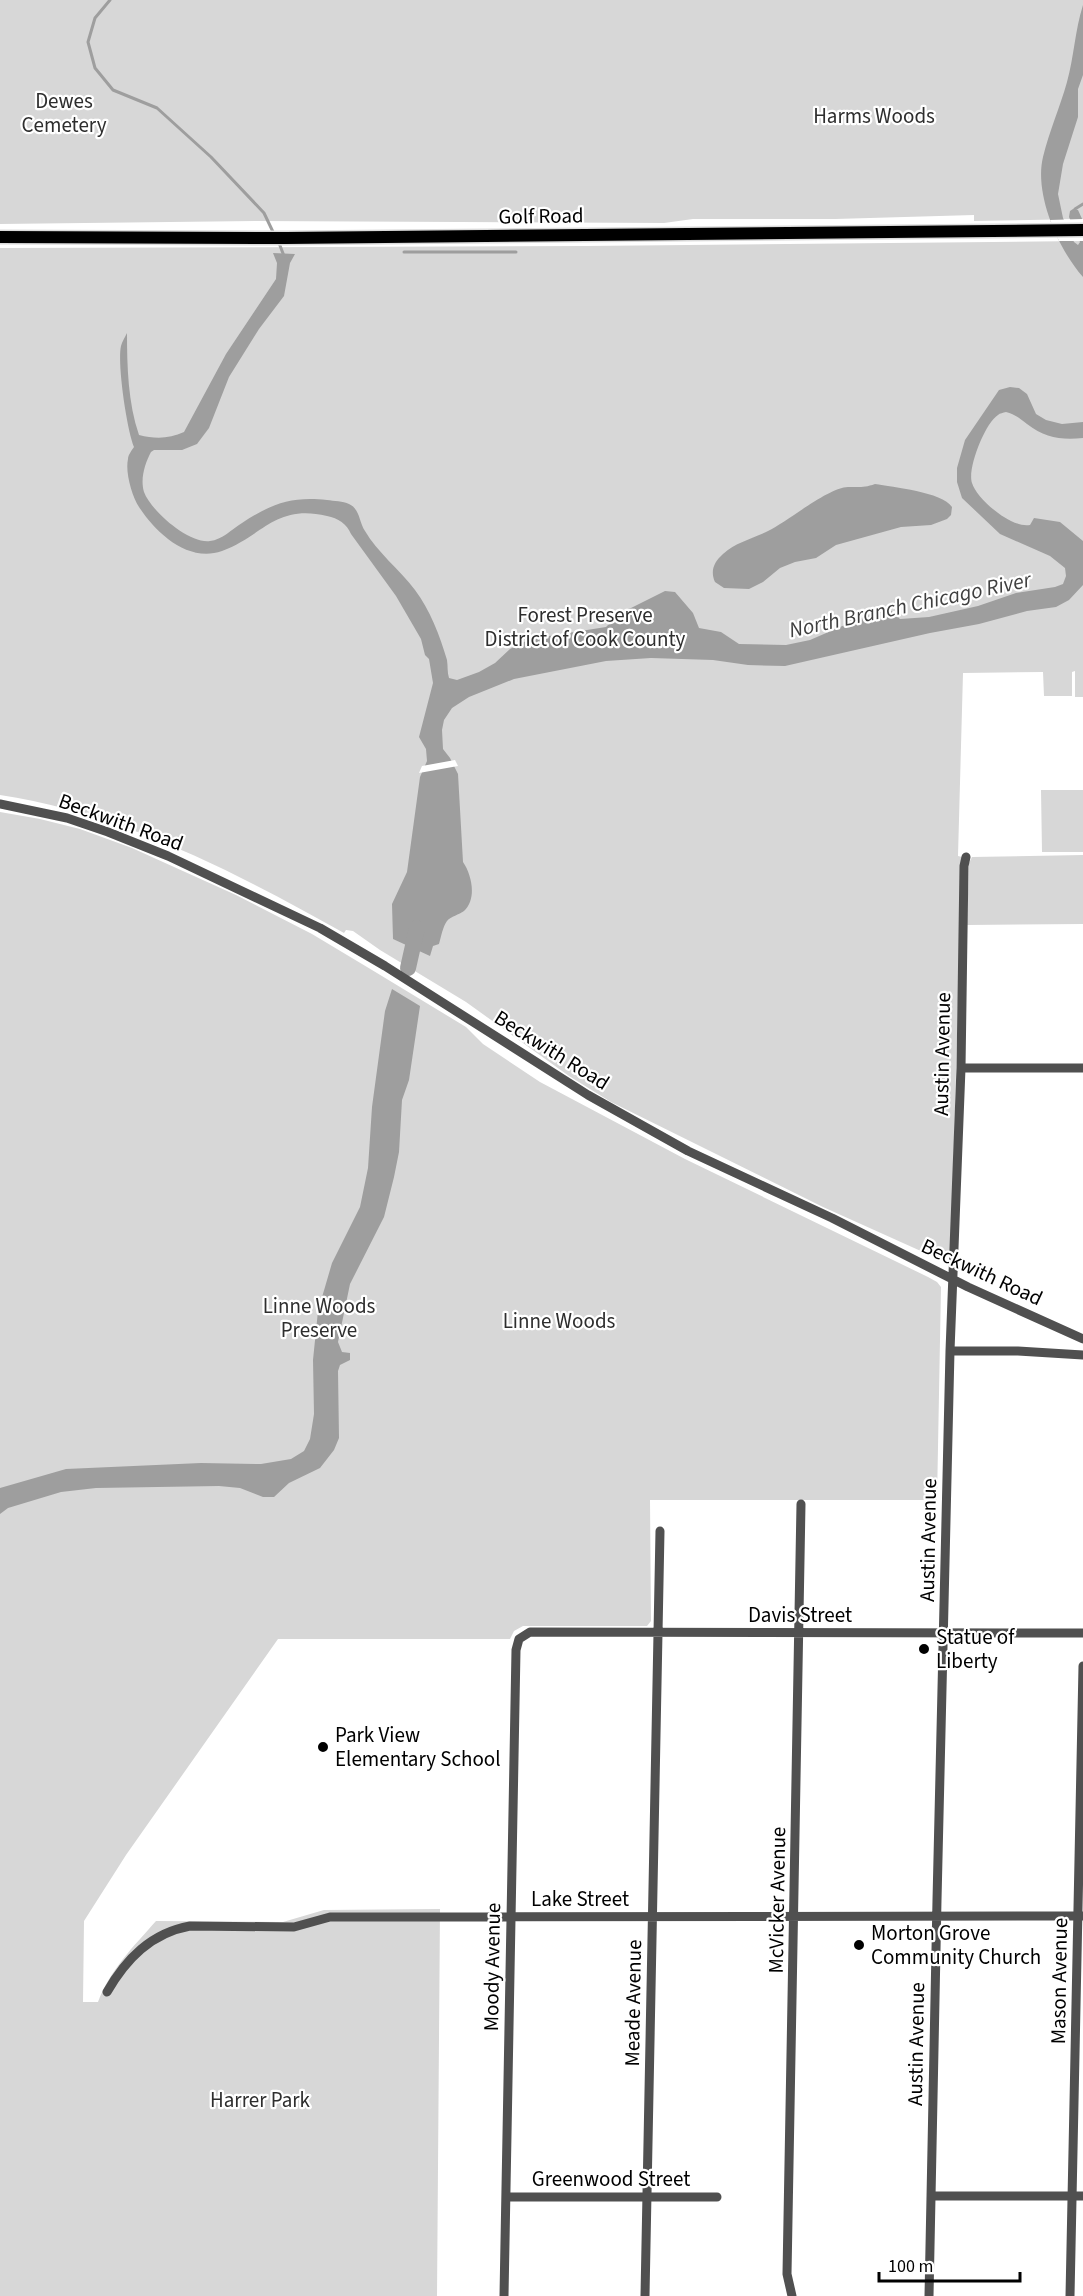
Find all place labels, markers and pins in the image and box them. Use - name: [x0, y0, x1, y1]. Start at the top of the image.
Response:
- place label: Statue of Liberty: [936, 1622, 1015, 1676]
- marker: Statue of Liberty: [917, 1642, 931, 1656]
- place label: Park View Elementary School: [335, 1720, 501, 1774]
- marker: Park View Elementary School: [316, 1740, 330, 1754]
- place label: Morton Grove Community Church: [871, 1918, 1041, 1972]
- marker: Morton Grove Community Church: [852, 1938, 866, 1952]

